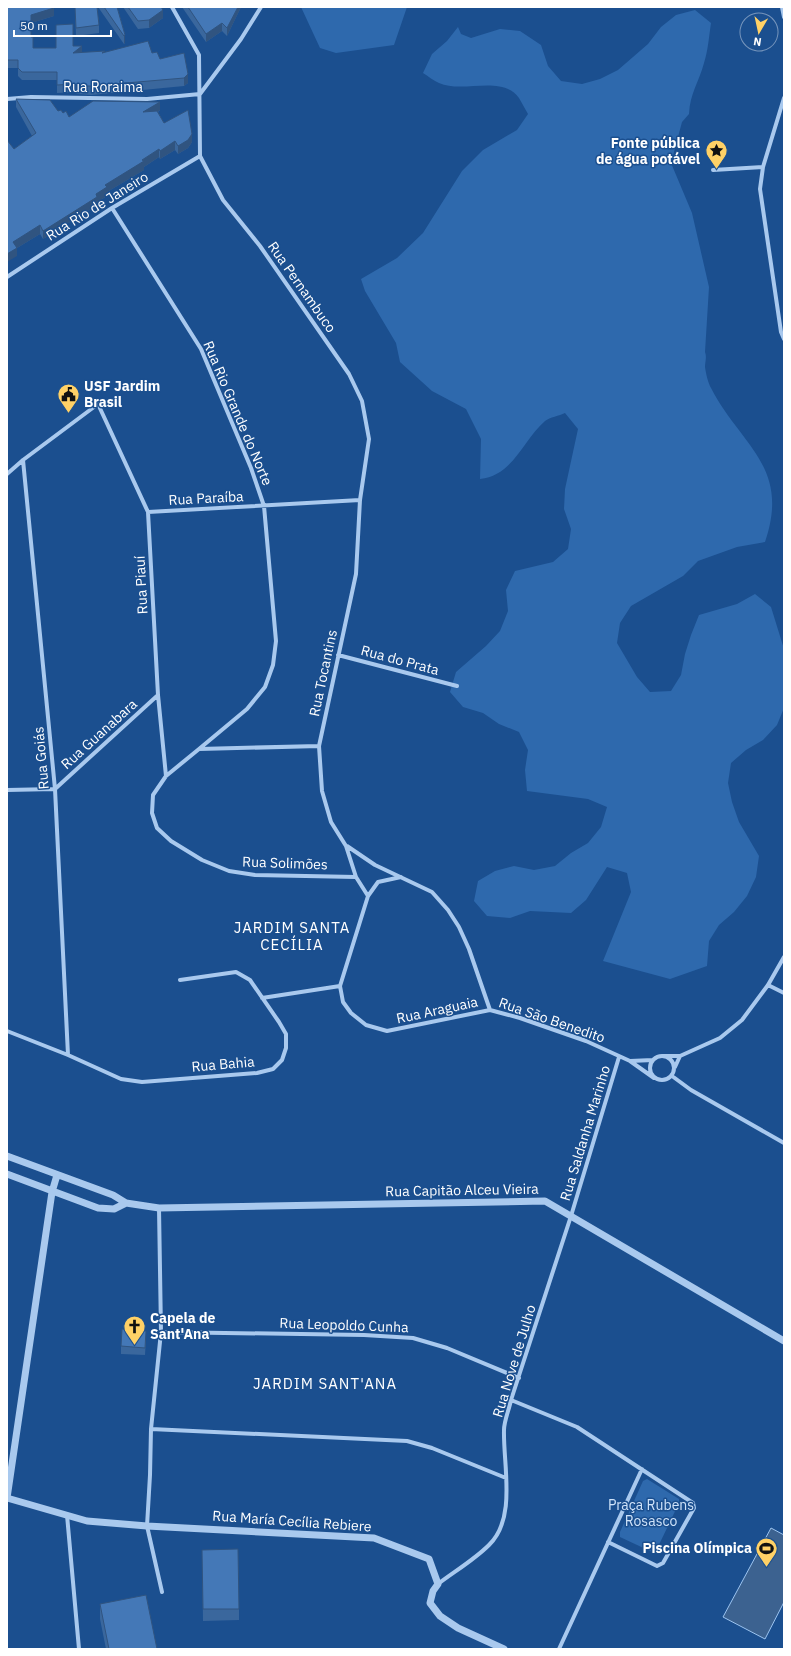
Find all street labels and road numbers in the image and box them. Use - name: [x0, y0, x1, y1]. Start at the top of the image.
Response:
- street label: Rua Roraima: [63, 78, 144, 96]
- street label: Rua Rio de Janeiro: [43, 167, 152, 245]
- street label: Rua Pernambuco: [264, 238, 340, 336]
- street label: Rua Rio Grande do Norte: [199, 338, 277, 488]
- street label: Rua Paraíba: [168, 487, 245, 509]
- street label: Rua Piauí: [130, 555, 152, 615]
- street label: Rua Tocantins: [305, 628, 341, 718]
- street label: Rua do Prata: [359, 641, 442, 679]
- street label: Rua Guanabara: [57, 695, 141, 773]
- street label: Rua Goiás: [29, 726, 53, 790]
- street label: Rua Solimões: [242, 853, 328, 873]
- street label: Rua Araguaia: [395, 992, 480, 1027]
- street label: Rua São Benedito: [496, 993, 608, 1047]
- street label: Rua Bahia: [191, 1052, 256, 1076]
- street label: Rua Saldanha Marinho: [556, 1063, 614, 1203]
- street label: Rua Capitão Alceu Vieira: [385, 1180, 539, 1200]
- street label: Rua Nove de Julho: [488, 1302, 540, 1420]
- street label: Rua Leopoldo Cunha: [279, 1314, 409, 1336]
- street label: Rua María Cecília Rebiere: [212, 1506, 372, 1536]

